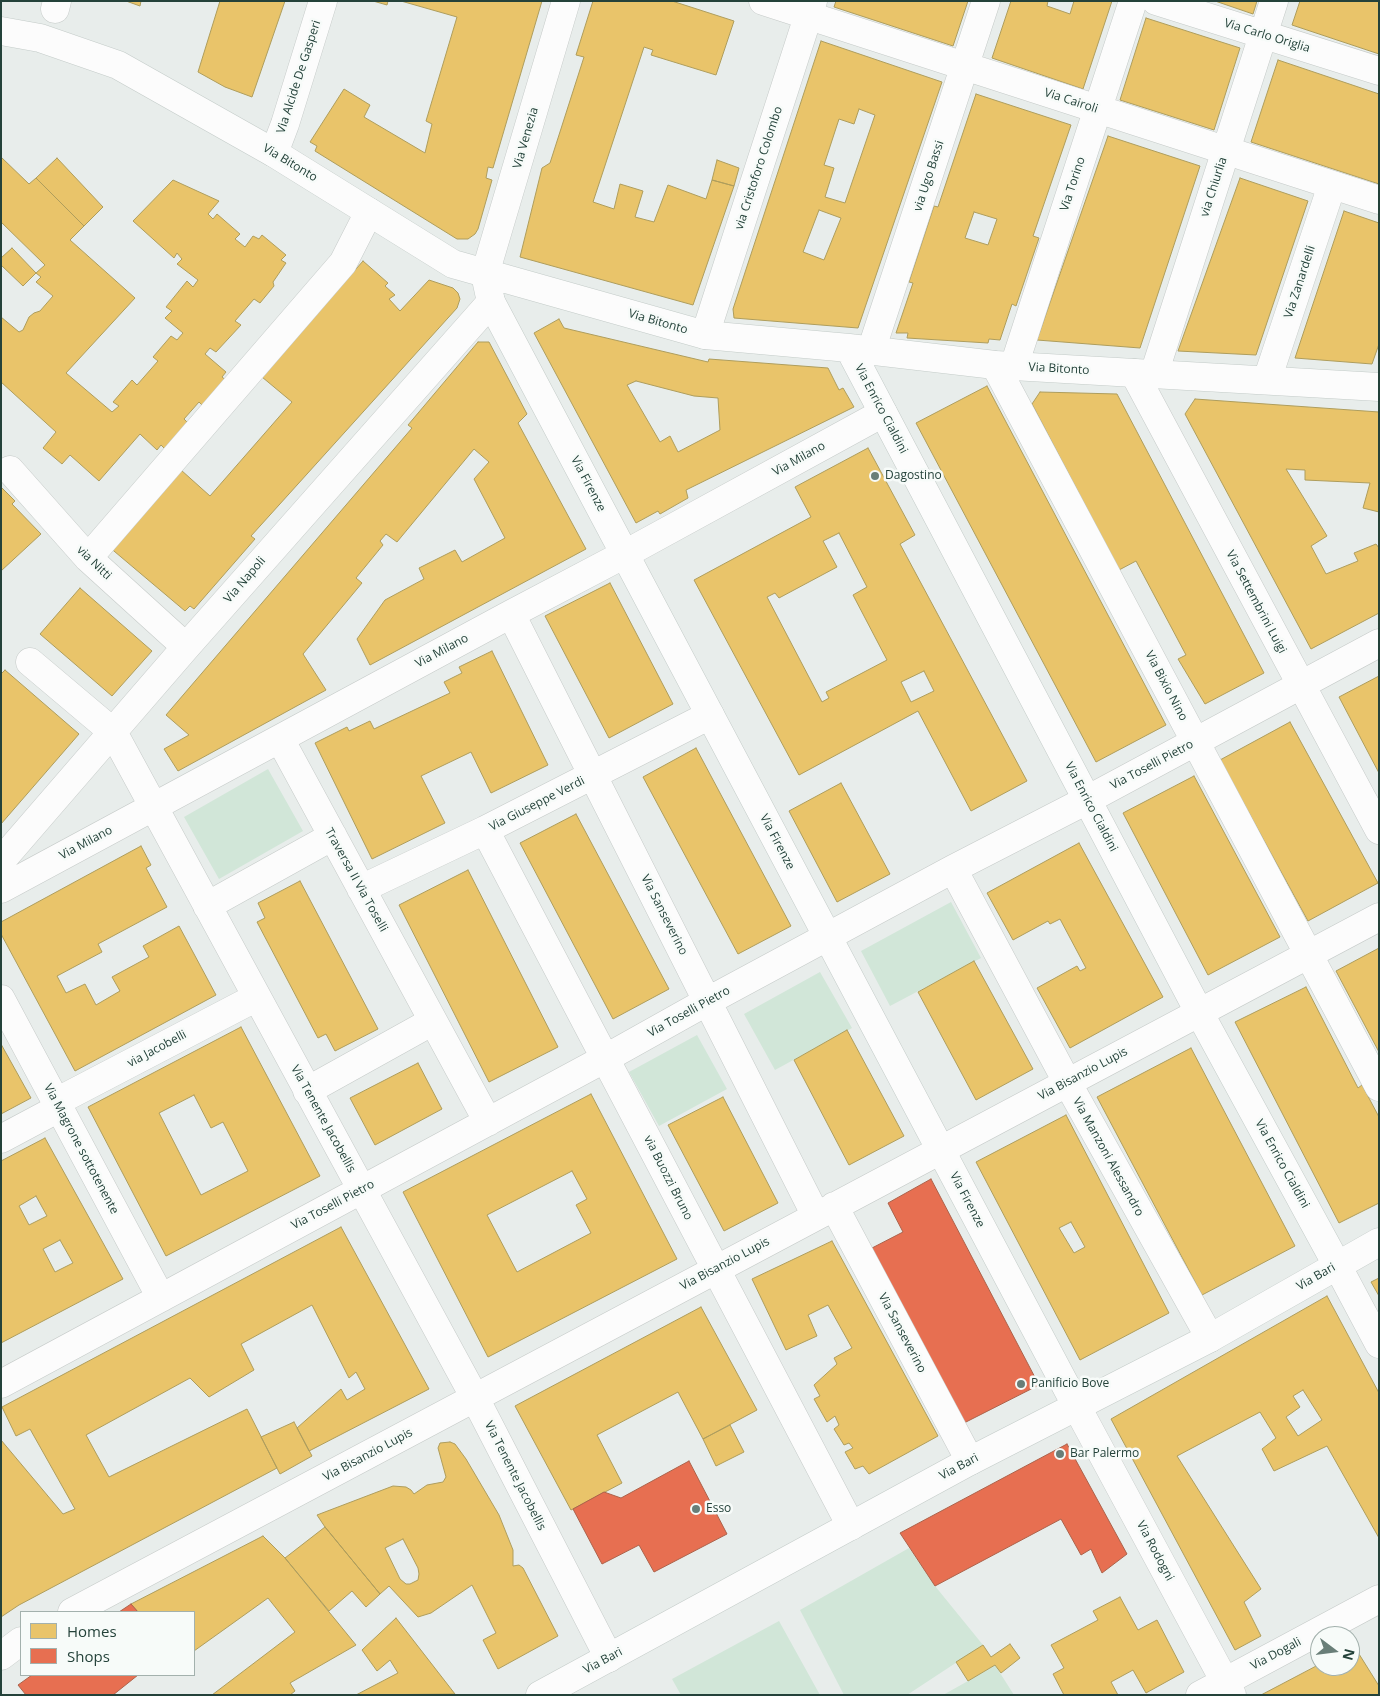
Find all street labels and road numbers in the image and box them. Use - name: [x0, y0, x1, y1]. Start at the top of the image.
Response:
- street label: Via Carlo Origlia: [1222, 16, 1312, 56]
- street label: Via Alcide De Gasperi: [274, 19, 324, 135]
- street label: Via Cairoli: [1042, 86, 1100, 116]
- street label: via Cristoforo Colombo: [732, 105, 786, 231]
- street label: Via Venezia: [510, 106, 542, 170]
- street label: via Ugo Bassi: [911, 139, 947, 213]
- street label: Via Bitonto: [260, 141, 320, 185]
- street label: Via Torino: [1057, 155, 1089, 213]
- street label: via Chiurlia: [1198, 155, 1230, 219]
- street label: Via Zanardelli: [1281, 244, 1319, 320]
- street label: Via Bitonto: [627, 307, 689, 337]
- street label: Via Bitonto: [1028, 360, 1090, 378]
- street label: Via Enrico Cialdini: [851, 362, 911, 456]
- street label: Via Milano: [770, 439, 828, 479]
- street label: Via Firenze: [567, 454, 609, 514]
- street label: via Nitti: [74, 543, 114, 583]
- street label: Via Settembrini Luigi: [1223, 548, 1289, 656]
- street label: Via Napoli: [221, 554, 269, 606]
- street label: Via Milano: [413, 631, 471, 671]
- street label: Via Bixio Nino: [1142, 649, 1190, 723]
- street label: Via Toselli Pietro: [1108, 737, 1196, 793]
- street label: Via Enrico Cialdini: [1061, 760, 1121, 854]
- street label: Via Giuseppe Verdi: [487, 774, 587, 834]
- street label: Via Firenze: [756, 812, 798, 872]
- street label: Via Milano: [57, 823, 115, 863]
- street label: Traversa II Via Toselli: [321, 826, 391, 934]
- street label: Via Sanseverino: [638, 872, 690, 958]
- street label: Via Toselli Pietro: [645, 983, 733, 1041]
- street label: via Jacobelli: [125, 1027, 189, 1071]
- street label: Via Bisanzio Lupis: [1036, 1044, 1130, 1104]
- street label: Via Tenente Jacobellis: [287, 1063, 359, 1175]
- street label: Via Magrone sottotenente: [40, 1081, 122, 1217]
- street label: Via Manzoni Alessandro: [1069, 1095, 1147, 1219]
- street label: Via Enrico Cialdini: [1252, 1117, 1312, 1211]
- street label: via Buozzi Bruno: [640, 1133, 696, 1223]
- street label: Via Firenze: [946, 1170, 988, 1230]
- street label: Via Toselli Pietro: [289, 1177, 377, 1233]
- street label: Via Bisanzio Lupis: [678, 1234, 772, 1294]
- street label: Via Bari: [1294, 1260, 1338, 1294]
- street label: Via Sanseverino: [875, 1291, 929, 1375]
- street label: Via Tenente Jacobellis: [481, 1419, 549, 1533]
- street label: Via Bisanzio Lupis: [321, 1425, 415, 1485]
- street label: Via Bari: [937, 1451, 981, 1483]
- street label: Via Rodogni: [1133, 1518, 1177, 1584]
- street label: Via Dogali: [1248, 1635, 1304, 1673]
- street label: Via Bari: [581, 1645, 625, 1677]

